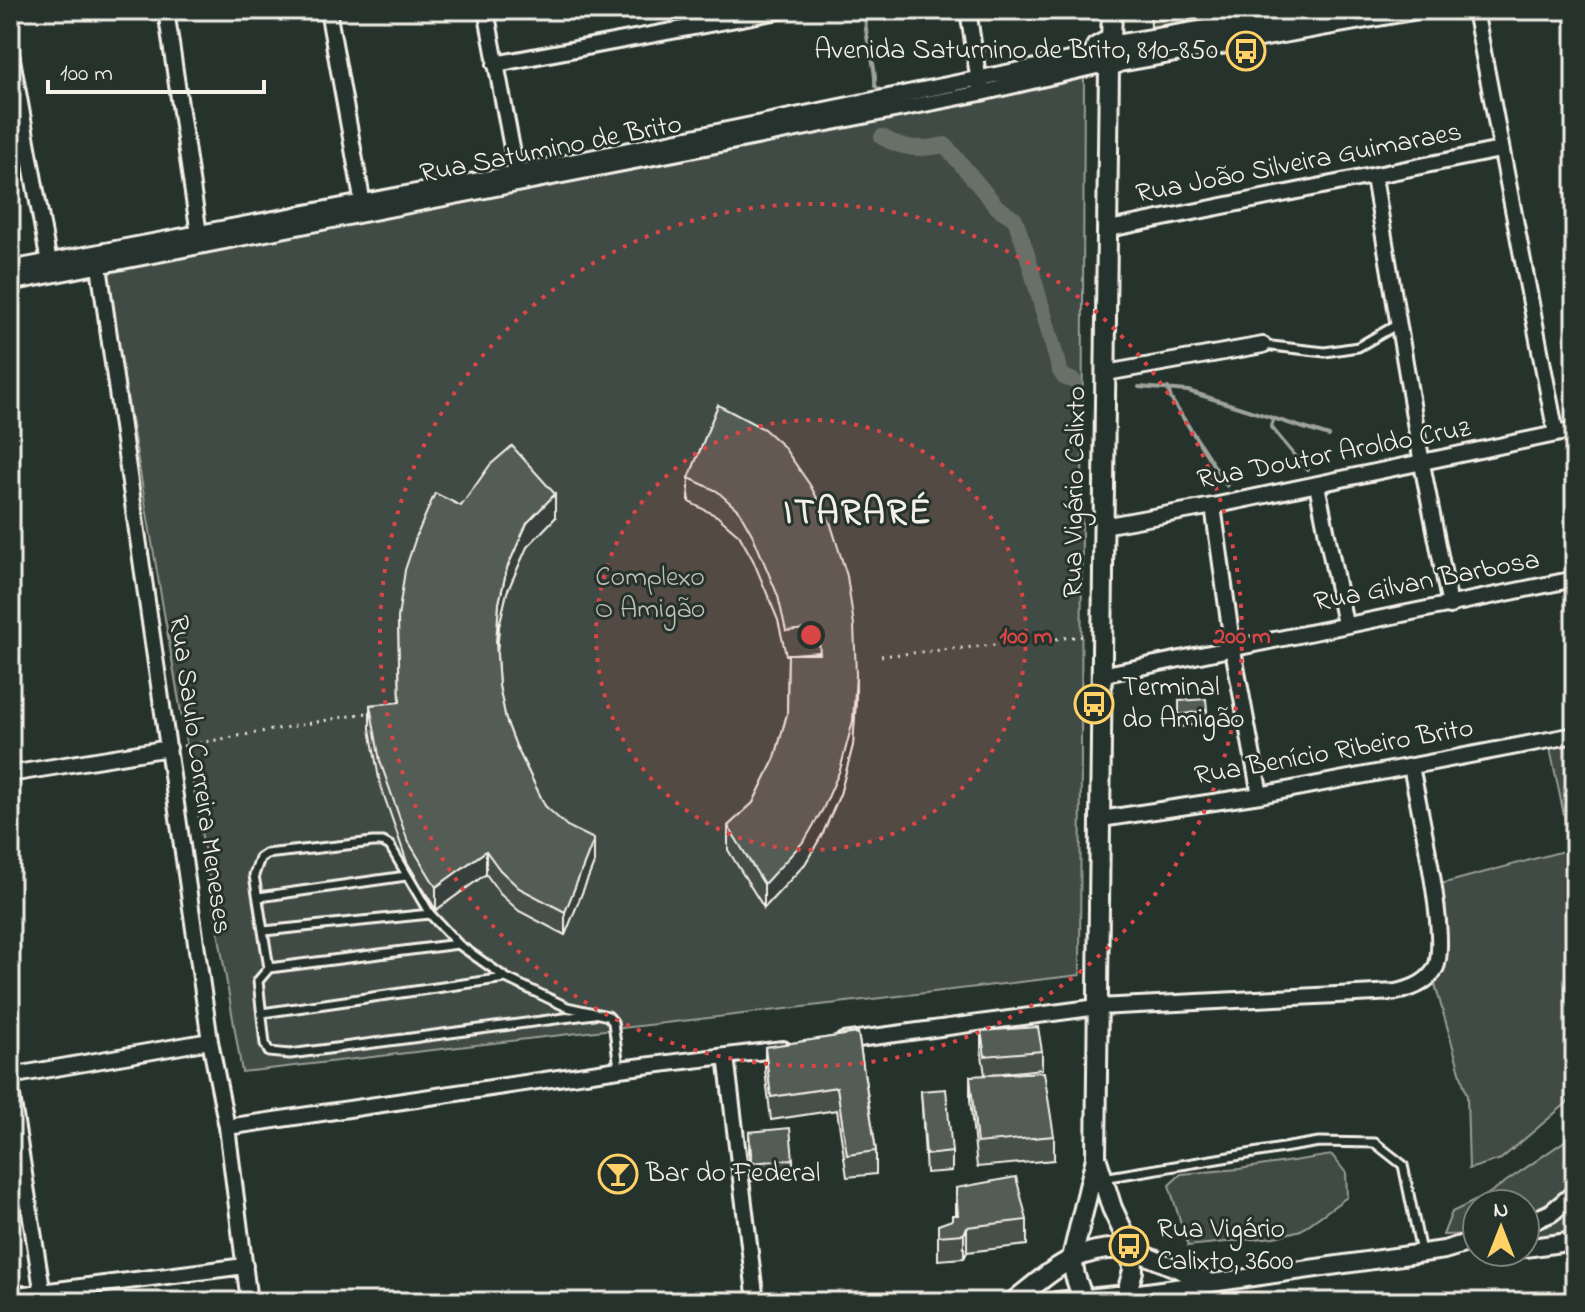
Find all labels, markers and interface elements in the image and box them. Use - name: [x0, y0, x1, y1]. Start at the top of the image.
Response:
- bus stop icon: Avenida Saturnino de Brito, 810-850: [1225, 30, 1267, 72]
- place label: Avenida Saturnino de Brito, 810-850: [814, 31, 1218, 72]
- scale bar: [48, 44, 264, 94]
- text: 100 m: [60, 57, 113, 92]
- street label: Rua Satumino de Brito: [417, 105, 685, 195]
- street label: Rua João Silveira Guimaraes: [1133, 112, 1465, 216]
- street label: Rua Vigário Calixto: [1054, 386, 1098, 598]
- street label: Rua Doutor Aroldo Cruz: [1194, 408, 1474, 502]
- district label: ITARARÉ: [783, 488, 933, 541]
- street label: Rua Gilvan Barbosa: [1311, 540, 1543, 624]
- park label: Complexo O Amigão: [595, 558, 705, 631]
- street label: Rua Saulo Correira Meneses: [156, 613, 242, 937]
- text: 100 m: [1000, 620, 1053, 655]
- text: 200 m: [1212, 620, 1271, 655]
- centre of rings: [797, 621, 825, 649]
- place label: Terminal do Amigão: [1122, 668, 1245, 741]
- bus stop icon: Terminal do Amigão: [1073, 683, 1115, 725]
- street label: Rua Benício Ribeiro Brito: [1191, 708, 1477, 798]
- bar icon: Bar do Federal: [597, 1153, 639, 1195]
- place label: Bar do Federal: [645, 1154, 820, 1195]
- north arrow: [1461, 1188, 1541, 1268]
- text: N: [1494, 1195, 1508, 1227]
- place label: Rua Vigário Calixto, 3600: [1157, 1210, 1294, 1283]
- bus stop icon: Rua Vigário Calixto, 3600: [1108, 1225, 1150, 1267]

